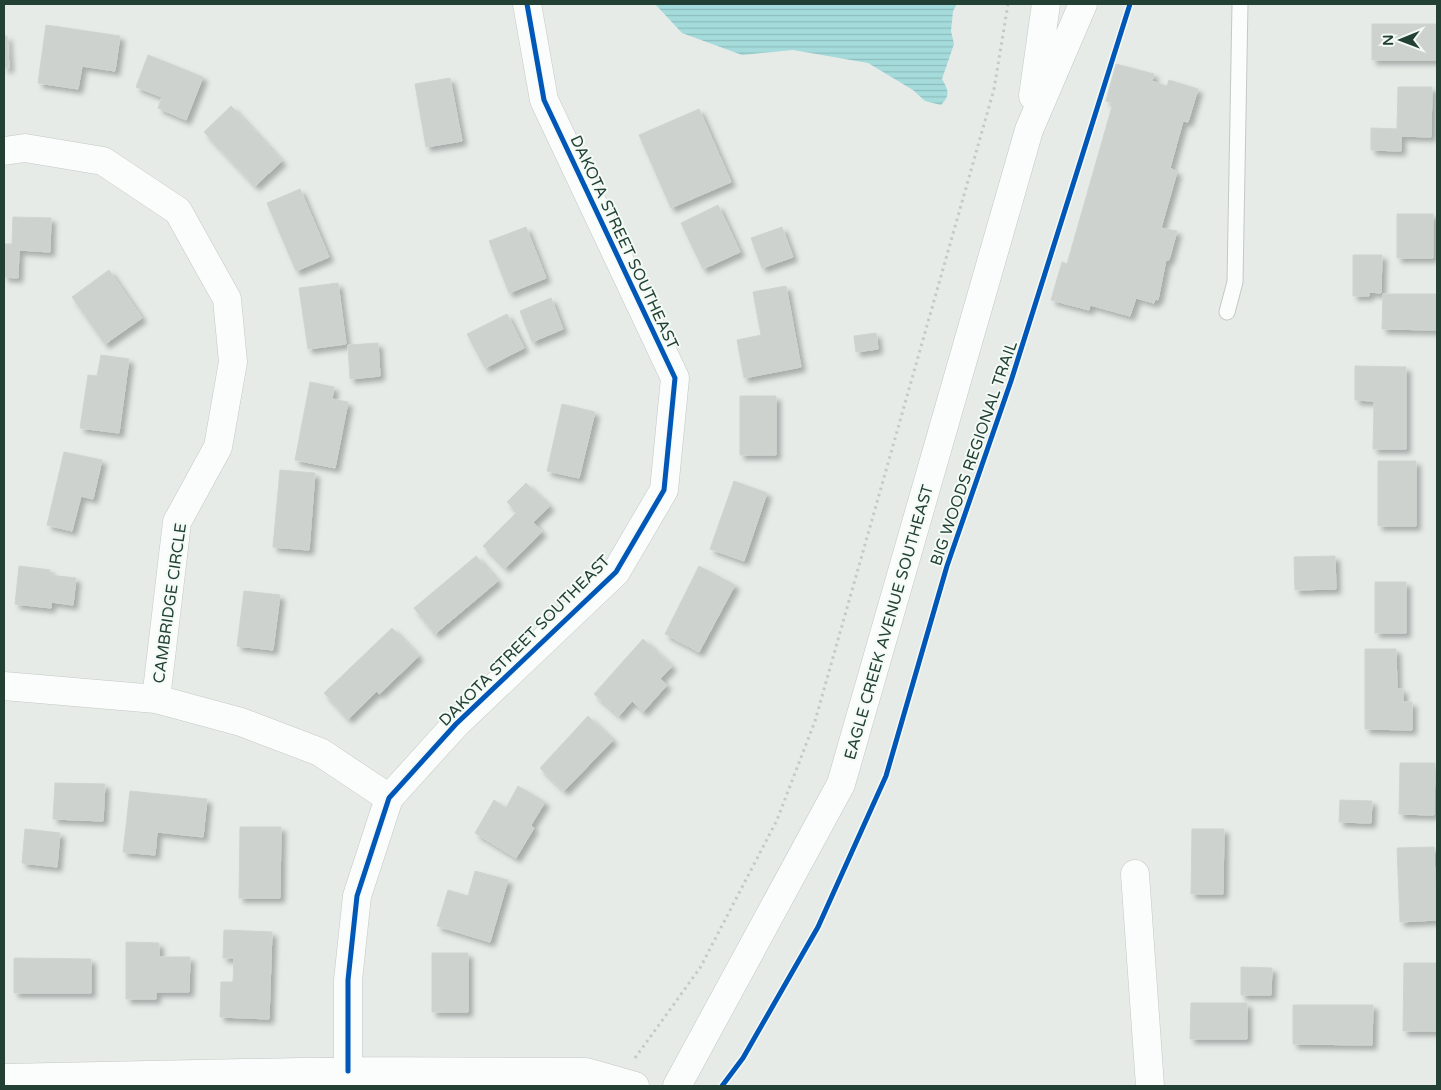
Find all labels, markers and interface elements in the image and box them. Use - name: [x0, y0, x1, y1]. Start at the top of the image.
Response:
- north arrow: [1376, 15, 1426, 65]
- text: N: [1380, 34, 1397, 46]
- street label: DAKOTA STREET SOUTHEAST: [566, 132, 683, 353]
- street label: BIG WOODS REGIONAL TRAIL: [926, 338, 1022, 568]
- street label: EAGLE CREEK AVENUE SOUTHEAST: [840, 482, 938, 762]
- street label: CAMBRIDGE CIRCLE: [149, 522, 191, 685]
- street label: DAKOTA STREET SOUTHEAST: [435, 551, 615, 731]

